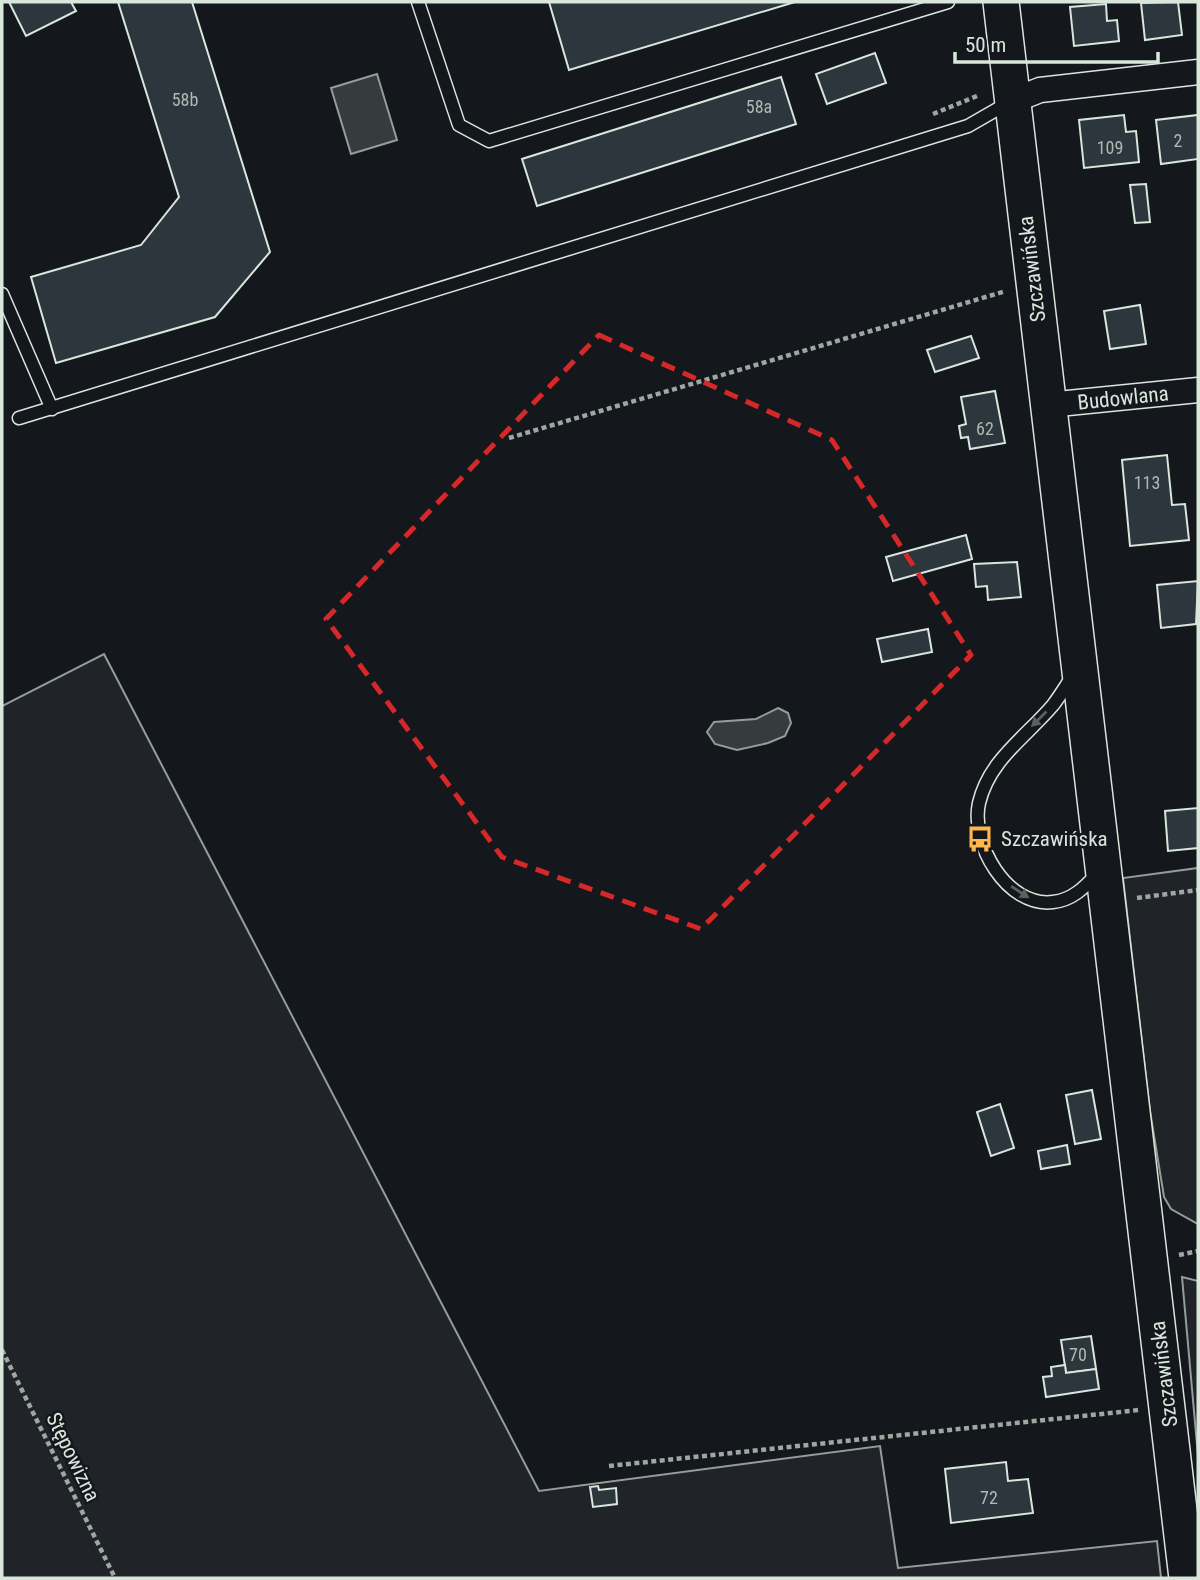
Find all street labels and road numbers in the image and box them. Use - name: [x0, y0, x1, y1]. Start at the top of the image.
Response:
- street label: Szczawińska: [1014, 215, 1050, 323]
- street label: Budowlana: [1076, 381, 1170, 415]
- street label: Szczawińska: [1146, 1320, 1182, 1428]
- street label: Stępowizna: [41, 1409, 105, 1505]

